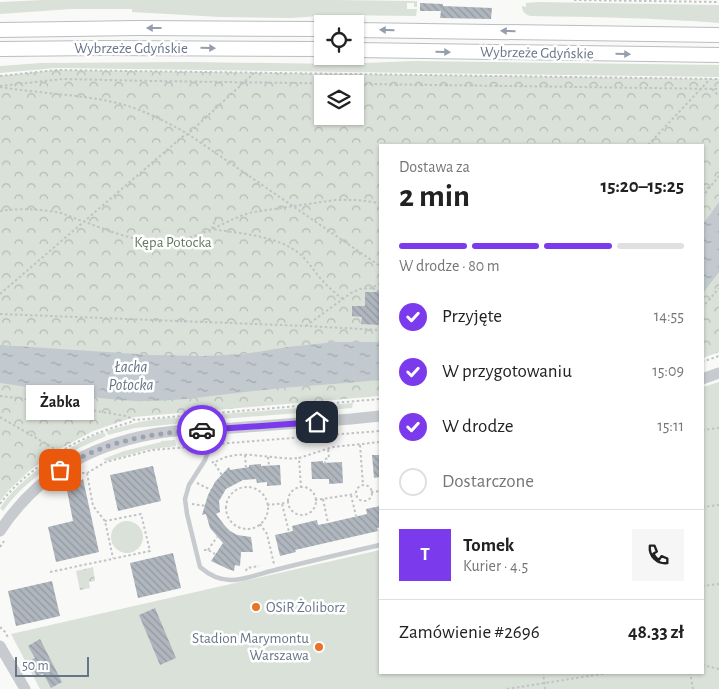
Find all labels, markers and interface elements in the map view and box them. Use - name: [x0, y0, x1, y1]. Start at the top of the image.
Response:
- map controls: [314, 15, 364, 125]
- button: locate: [314, 15, 364, 65]
- one-way arrow: [146, 24, 162, 32]
- one-way arrow: [379, 26, 395, 34]
- one-way arrow: [500, 27, 516, 35]
- street label: Wybrzeże Gdyńskie: [74, 41, 188, 56]
- one-way arrow: [201, 44, 217, 52]
- street label: Wybrzeże Gdyńskie: [480, 45, 594, 61]
- one-way arrow: [435, 48, 451, 56]
- one-way arrow: [615, 50, 631, 58]
- button: layers: [314, 75, 364, 125]
- text: Dostawa za: [399, 159, 470, 175]
- text: 15:20–15:25: [600, 177, 684, 196]
- text: 2 min: [399, 180, 470, 212]
- park label: Kępa Potocka: [134, 235, 212, 250]
- text: W drodze · 80 m: [399, 258, 500, 274]
- icon: check: [399, 303, 427, 331]
- text: Przyjęte: [442, 307, 502, 326]
- text: 14:55: [654, 308, 684, 324]
- icon: check: [399, 358, 427, 386]
- water label: Łacha Potocka: [108, 359, 154, 393]
- text: W przygotowaniu: [442, 362, 572, 381]
- text: 15:09: [652, 363, 684, 379]
- callout: Żabka: [26, 385, 94, 420]
- text: Żabka: [40, 394, 80, 410]
- pin: [296, 401, 338, 443]
- courier: [177, 405, 227, 455]
- icon: home: [303, 408, 331, 436]
- icon: check: [399, 413, 427, 441]
- icon: car: [188, 416, 216, 444]
- text: W drodze: [442, 417, 514, 436]
- text: 15:11: [657, 418, 684, 434]
- pin: [39, 449, 81, 491]
- icon: bag: [46, 456, 74, 484]
- text: Dostarczone: [442, 472, 534, 491]
- button: phone: [632, 529, 684, 581]
- text: Tomek: [463, 536, 514, 555]
- text: T: [420, 545, 430, 564]
- text: Kurier · 4.5: [463, 558, 528, 574]
- place label: OSiR Żoliborz: [266, 598, 345, 615]
- marker: OSiR Żoliborz: [250, 601, 262, 613]
- text: Zamówienie #2696: [399, 623, 540, 642]
- text: 48.33 zł: [628, 623, 684, 642]
- place label: Stadion Marymontu Warszawa: [192, 631, 309, 663]
- marker: Stadion Marymontu Warszawa: [313, 641, 325, 653]
- scale bar: [15, 654, 89, 677]
- text: 50 m: [22, 659, 49, 673]

